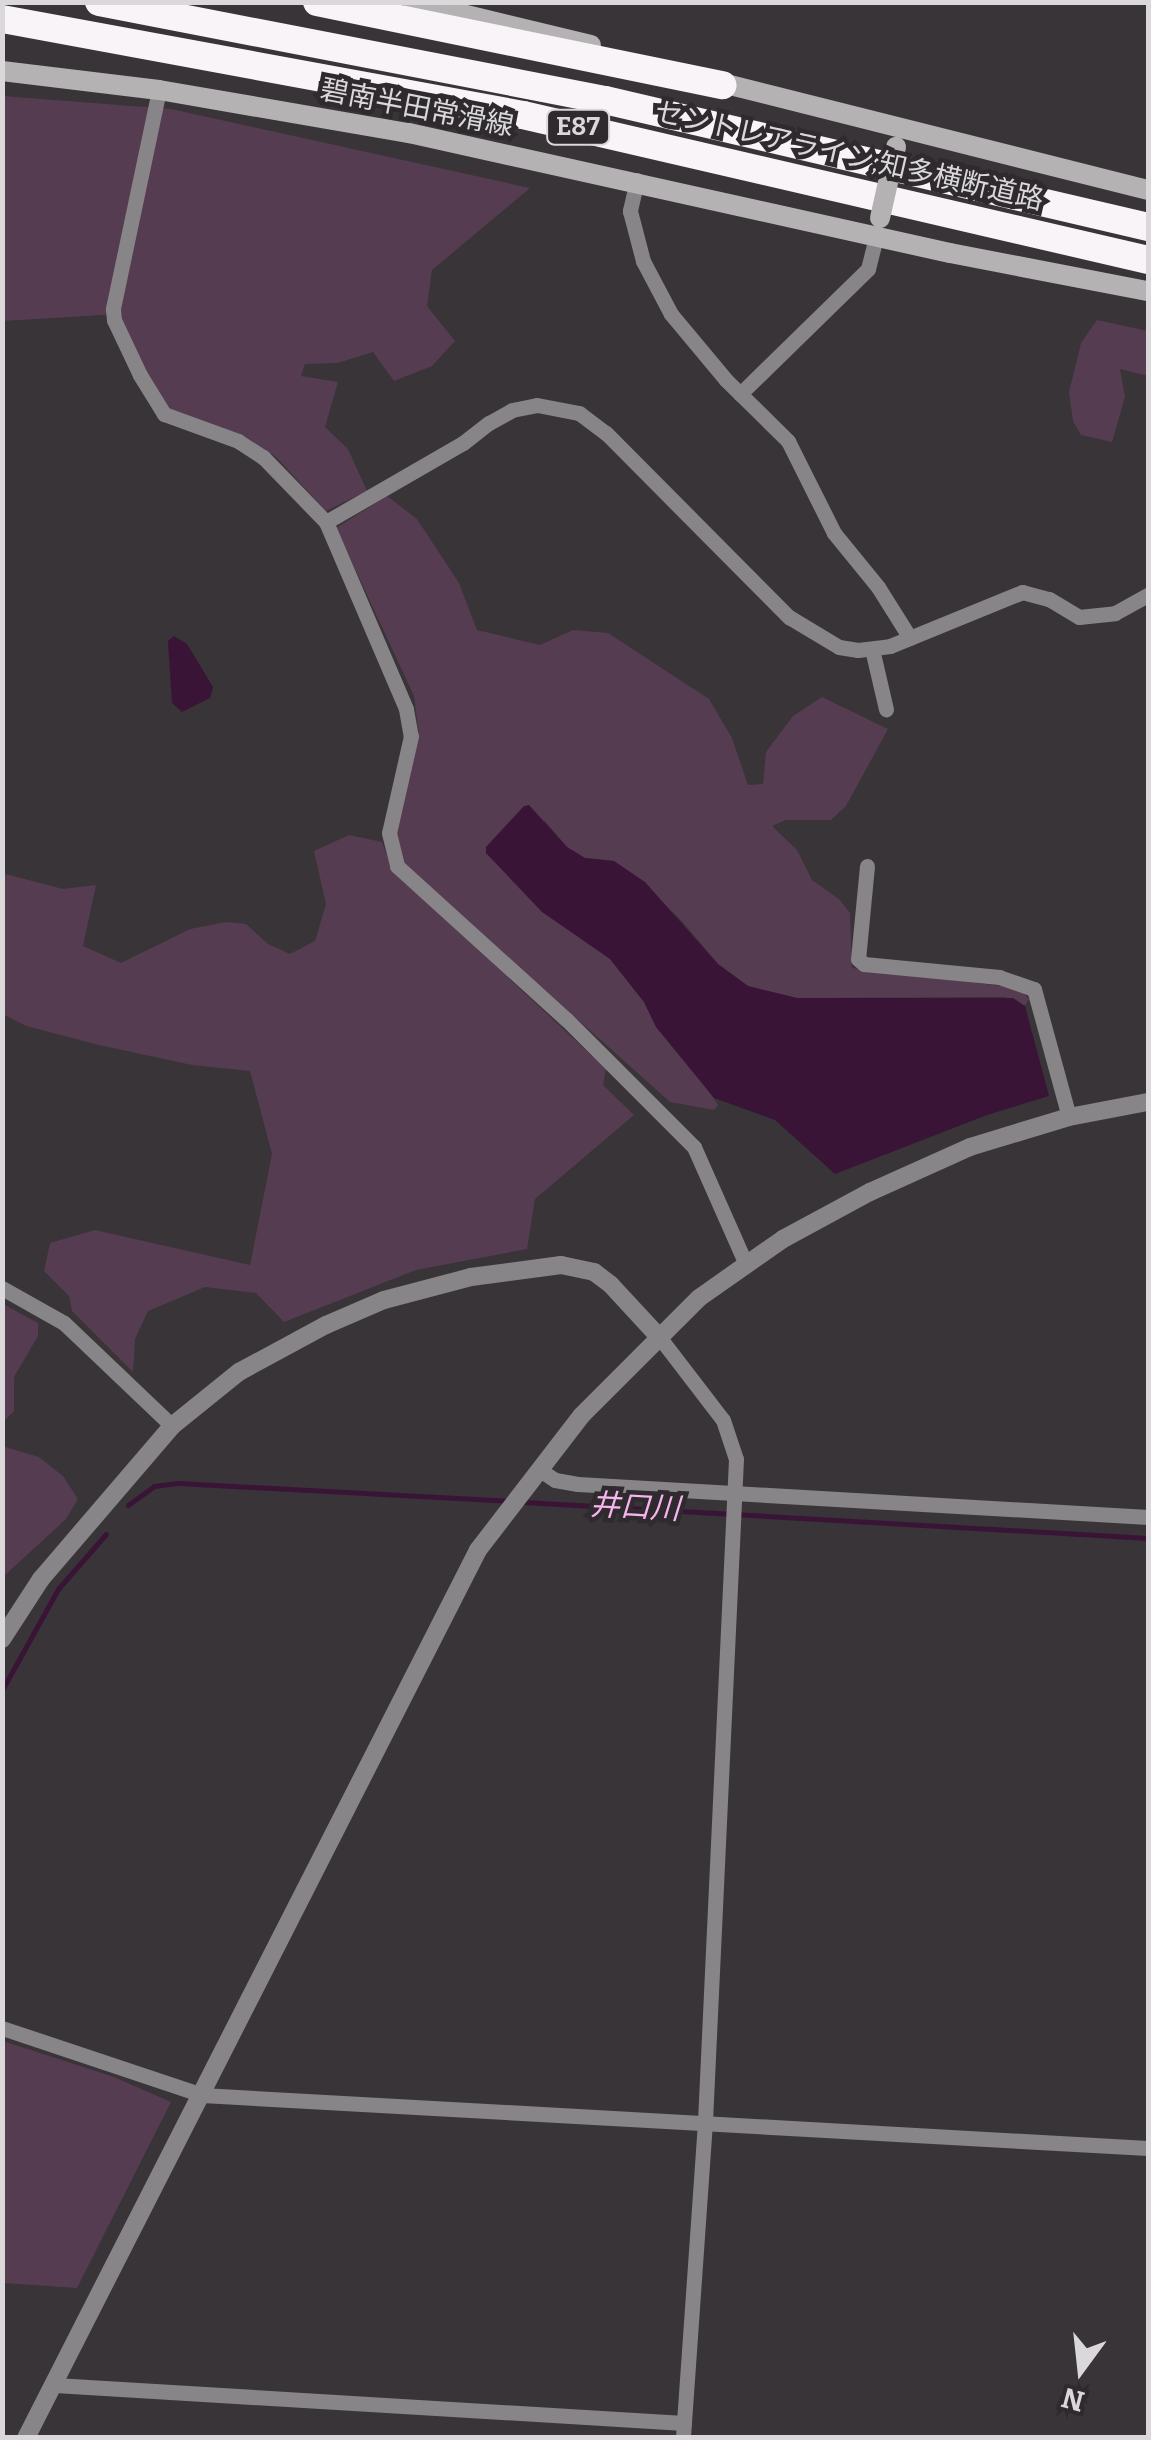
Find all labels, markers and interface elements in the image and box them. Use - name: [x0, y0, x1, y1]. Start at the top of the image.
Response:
- street label: 碧南半田常滑線: [318, 73, 516, 143]
- street label: セントレアライン;知多横断道路: [651, 95, 1047, 217]
- road number: E87: [546, 107, 610, 147]
- water label: 井口川: [589, 1487, 681, 1527]
- north arrow: [1031, 2320, 1131, 2420]
- text: N: [1058, 2381, 1088, 2418]

